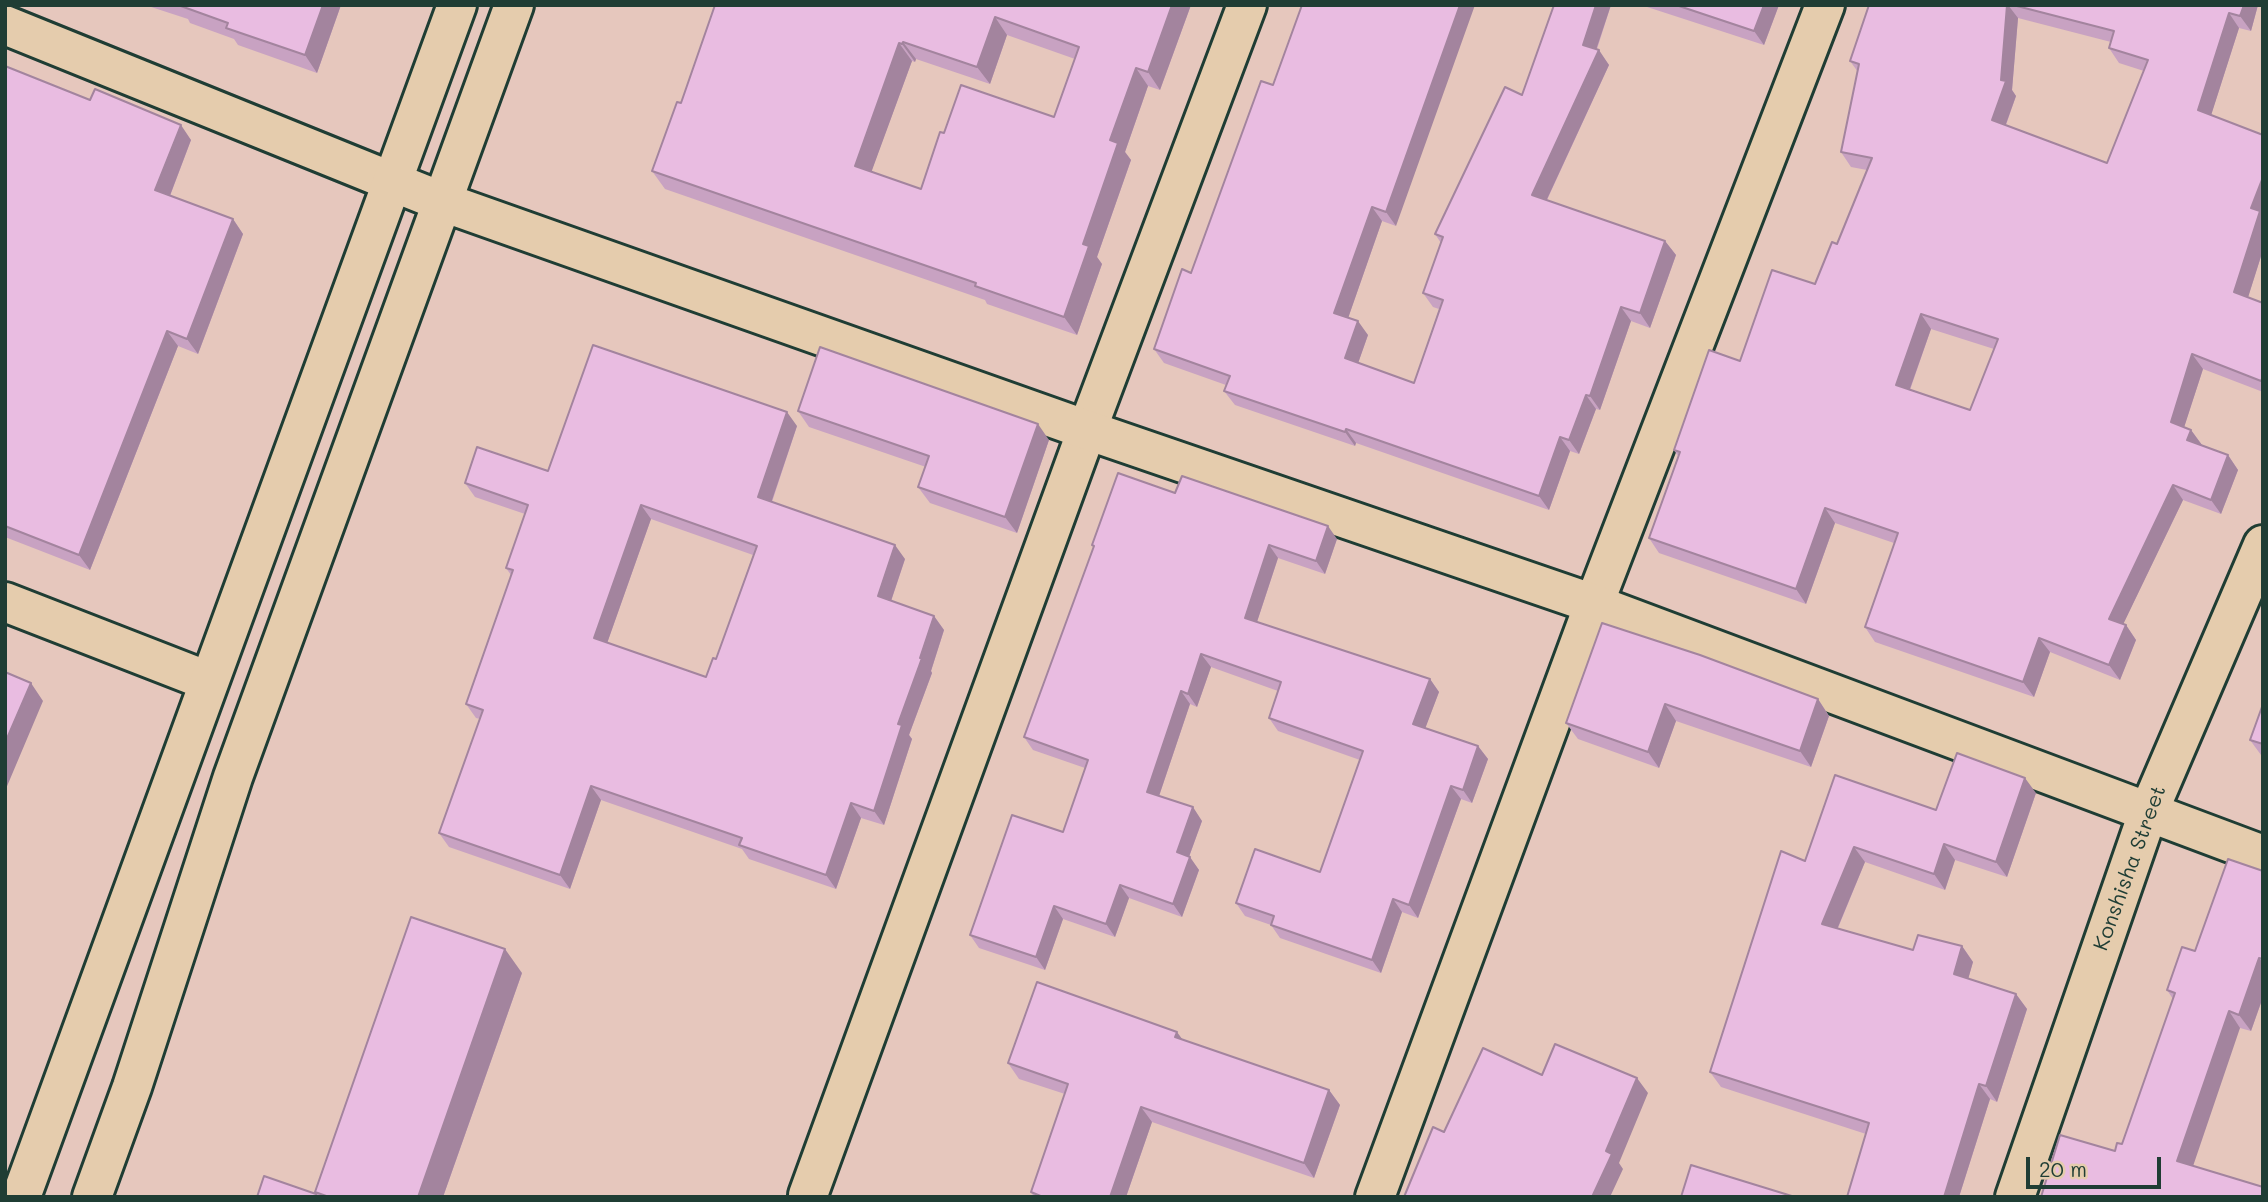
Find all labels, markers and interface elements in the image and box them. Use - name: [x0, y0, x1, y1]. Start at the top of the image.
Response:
- street label: Konshisha Street: [2088, 782, 2172, 954]
- scale bar: [2030, 1142, 2165, 1186]
- text: 20 m: [2039, 1155, 2087, 1182]

